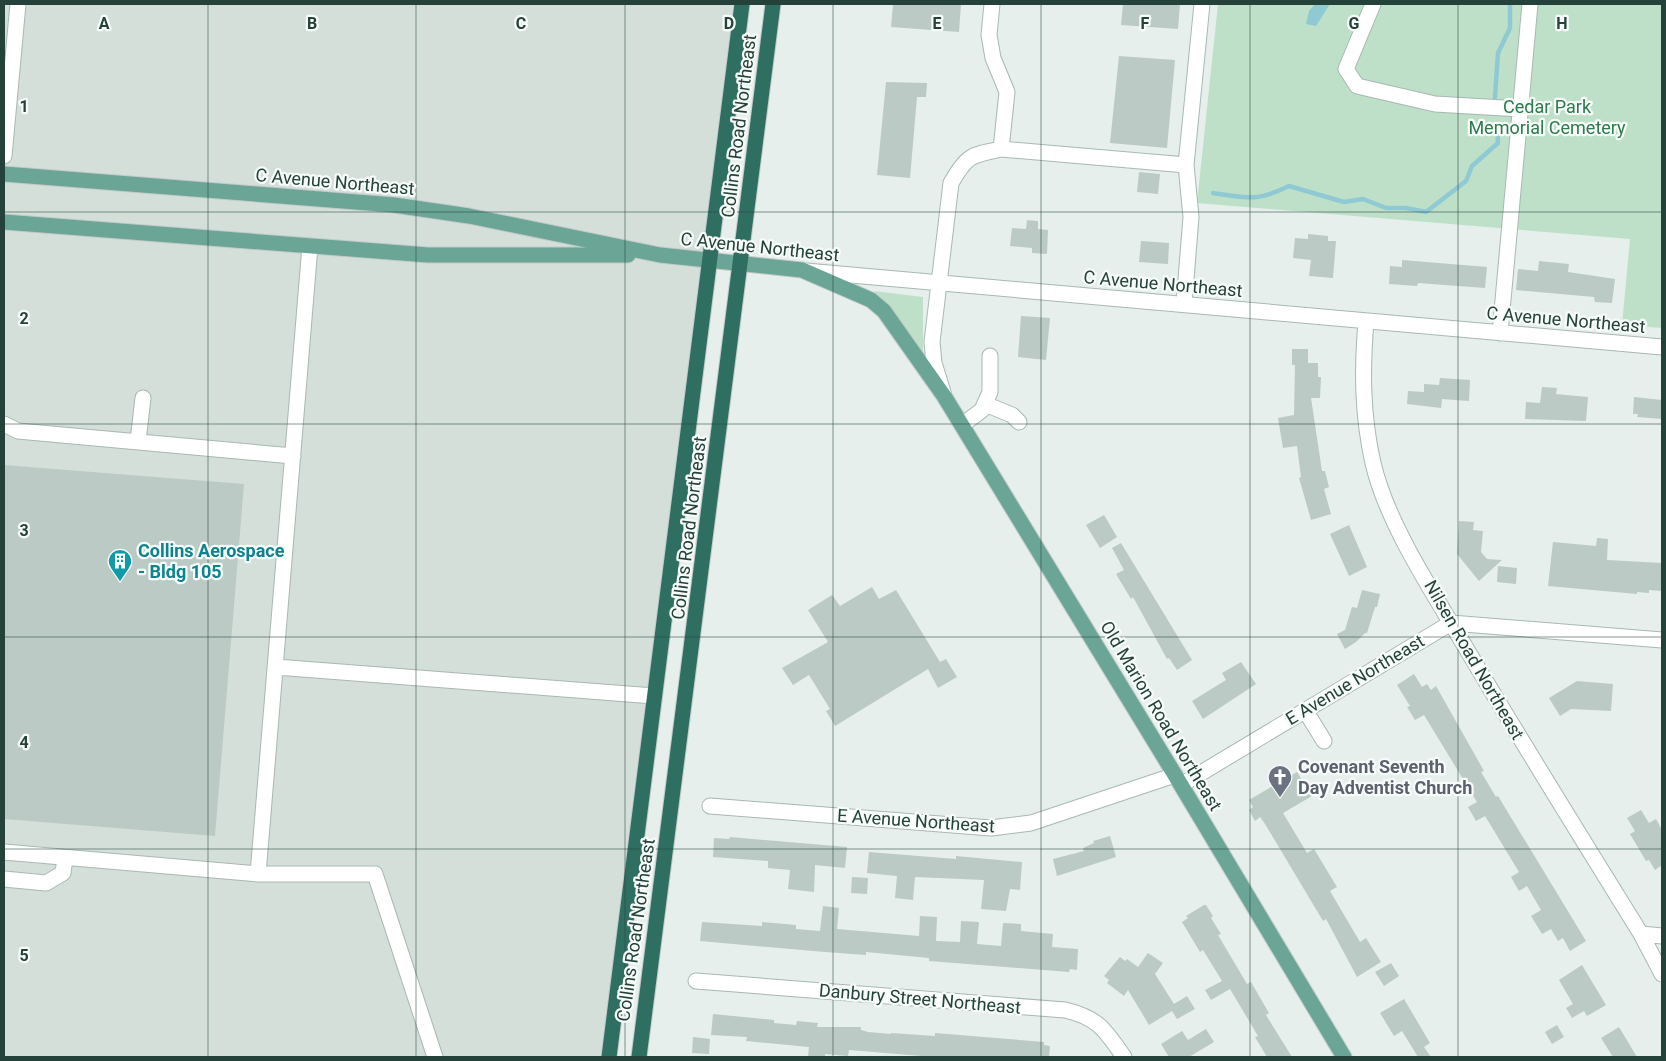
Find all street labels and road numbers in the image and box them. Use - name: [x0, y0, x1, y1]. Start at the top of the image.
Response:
- street label: Collins Road Northeast: [717, 33, 760, 219]
- street label: C Avenue Northeast: [255, 164, 416, 199]
- street label: C Avenue Northeast: [680, 228, 841, 265]
- street label: C Avenue Northeast: [1083, 266, 1244, 301]
- street label: C Avenue Northeast: [1486, 302, 1647, 337]
- street label: Collins Road Northeast: [667, 435, 710, 621]
- street label: Nilsen Road Northeast: [1420, 576, 1529, 743]
- street label: Old Marion Road Northeast: [1096, 617, 1227, 815]
- street label: E Avenue Northeast: [1282, 630, 1428, 729]
- street label: E Avenue Northeast: [837, 805, 996, 836]
- street label: Collins Road Northeast: [612, 837, 659, 1023]
- street label: Danbury Street Northeast: [818, 979, 1022, 1018]

